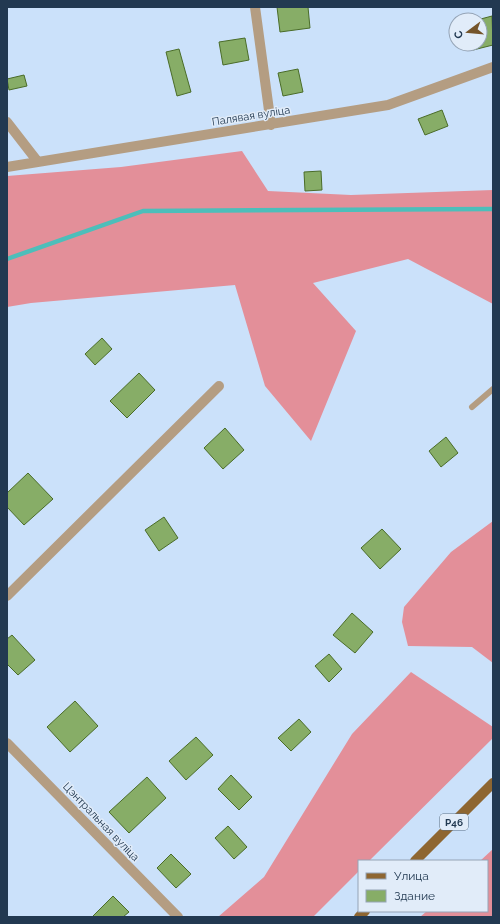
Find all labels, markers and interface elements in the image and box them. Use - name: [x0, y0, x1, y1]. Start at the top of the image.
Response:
- north arrow: [448, 12, 488, 52]
- text: С: [451, 29, 466, 40]
- street label: Палявая вуліца: [211, 103, 291, 129]
- street label: Цэнтральная вуліца: [60, 780, 142, 864]
- road number: Р46: [440, 814, 468, 830]
- legend: [358, 860, 488, 912]
- text: Улица: [394, 869, 429, 883]
- text: Здание: [394, 889, 435, 903]

